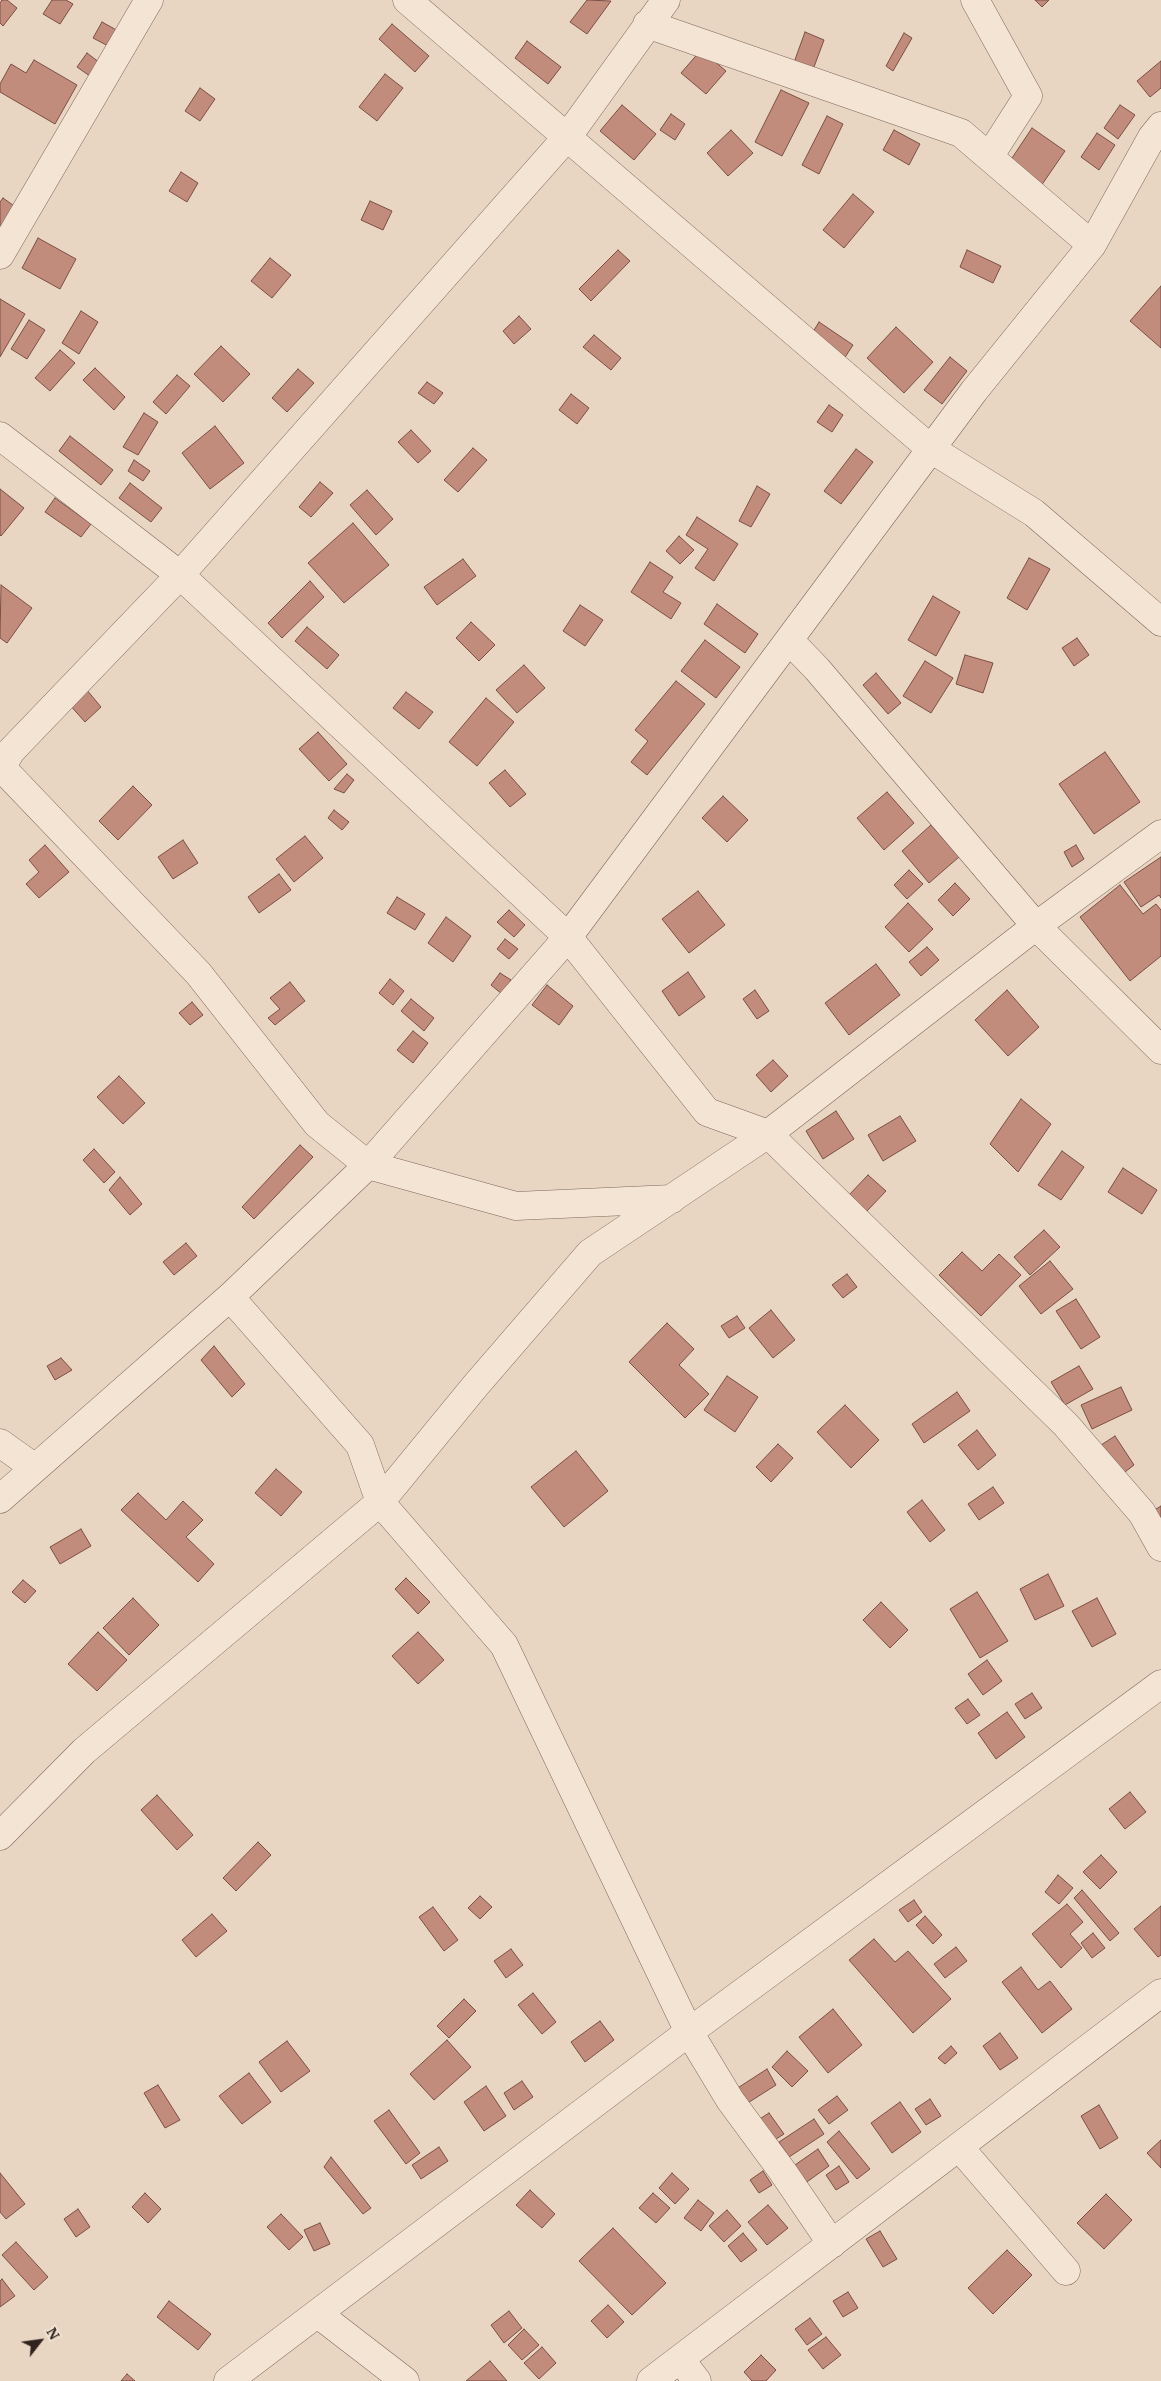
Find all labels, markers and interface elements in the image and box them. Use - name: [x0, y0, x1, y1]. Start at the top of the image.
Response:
- north arrow: [15, 2316, 65, 2366]
- text: N: [42, 2324, 64, 2343]

